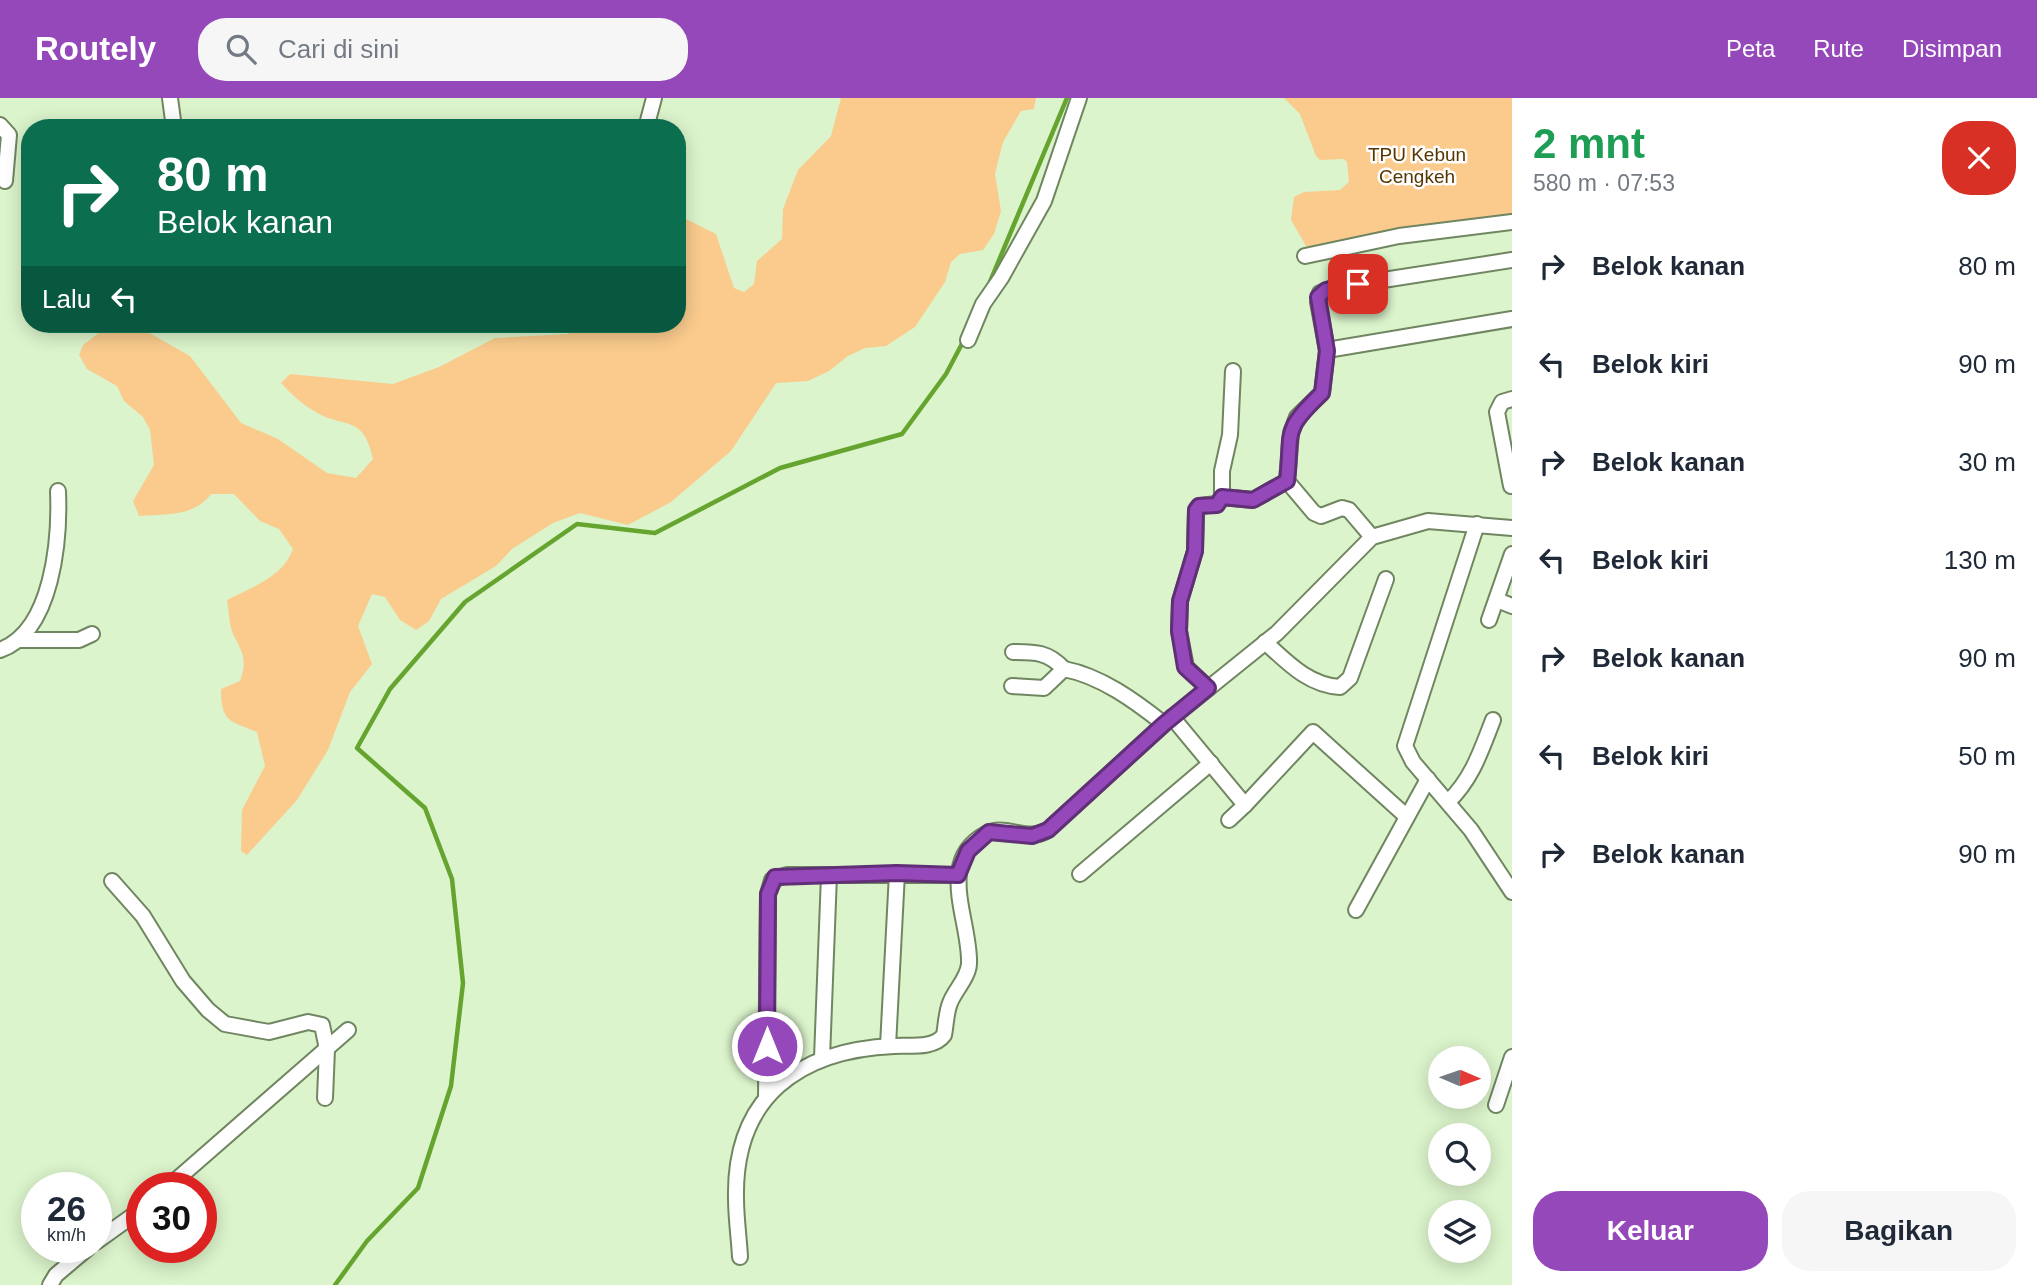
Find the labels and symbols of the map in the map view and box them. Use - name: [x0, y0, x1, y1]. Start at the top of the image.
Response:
- park label: TPU Kebun Cengkeh: [1368, 144, 1466, 187]
- pin: [1328, 254, 1388, 314]
- position arrow: [730, 1009, 804, 1083]
- north arrow: [1428, 1046, 1491, 1110]
- speed limit sign: 30: [126, 1172, 217, 1263]

